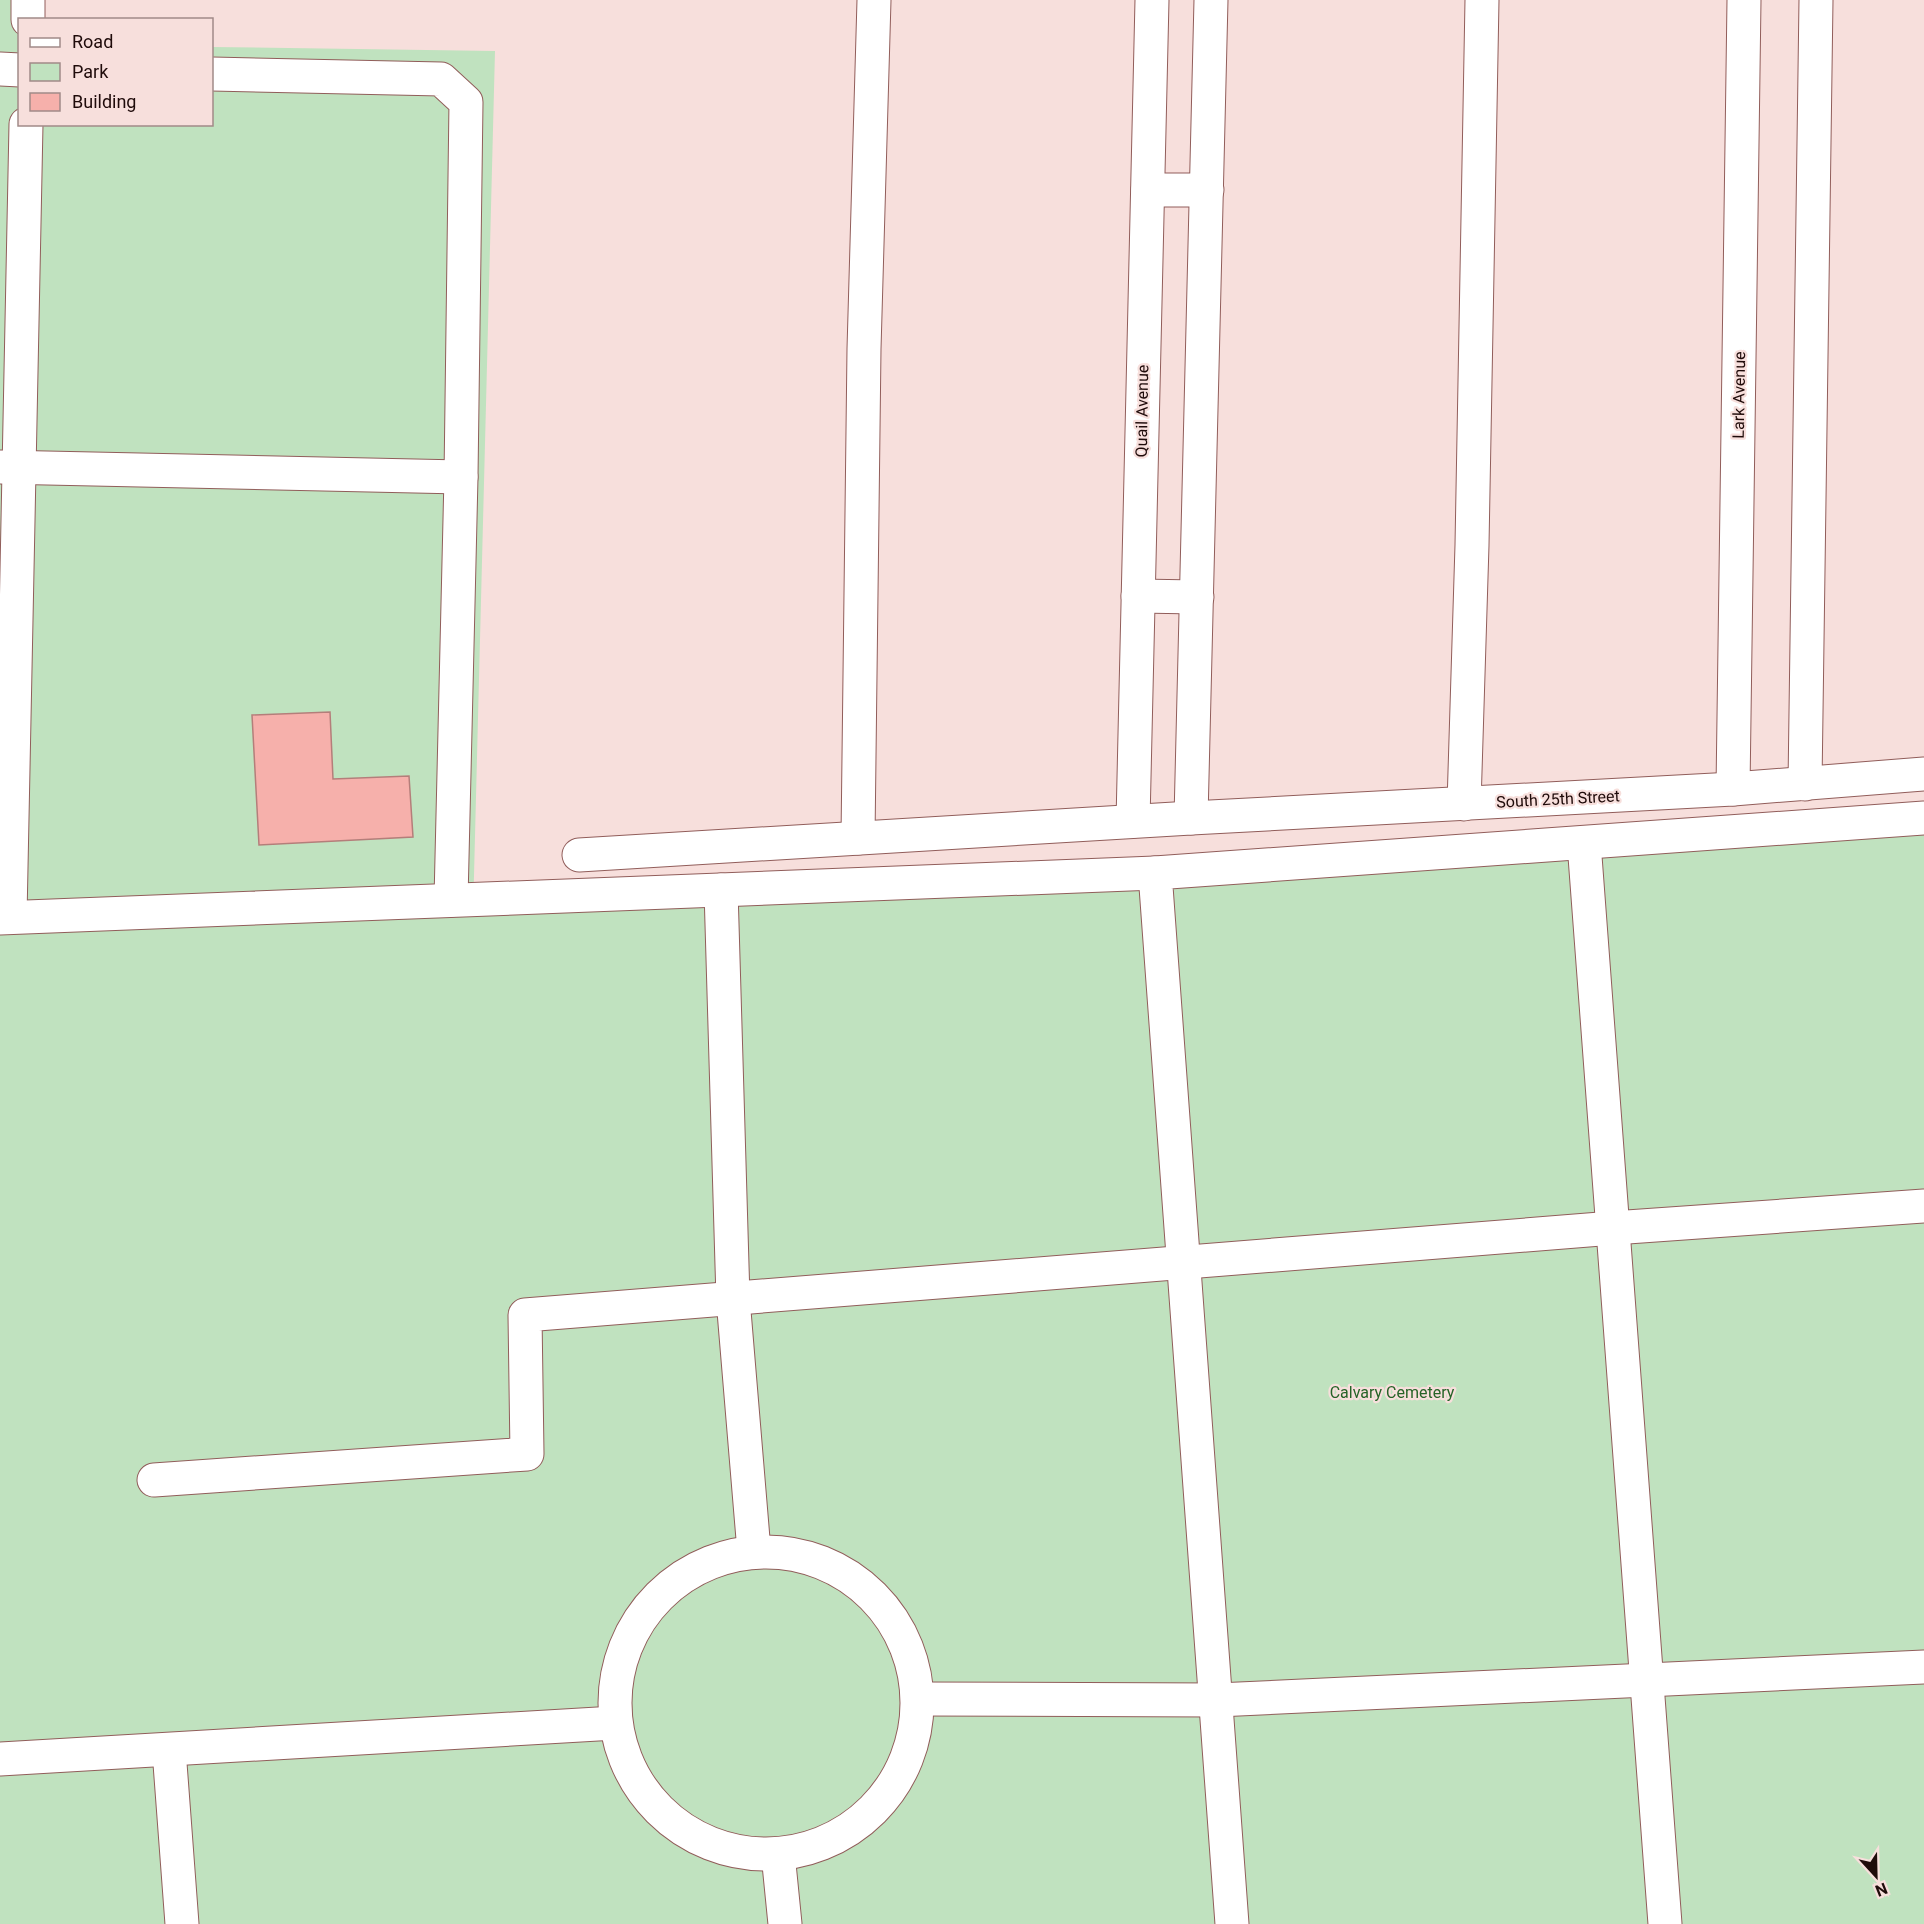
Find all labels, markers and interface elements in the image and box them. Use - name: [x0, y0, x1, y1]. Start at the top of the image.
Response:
- legend: [18, 18, 213, 126]
- text: Road: [72, 31, 113, 52]
- text: Park: [72, 61, 109, 82]
- text: Building: [72, 91, 136, 112]
- street label: Lark Avenue: [1729, 351, 1749, 439]
- street label: Quail Avenue: [1132, 365, 1152, 457]
- street label: South 25th Street: [1496, 786, 1620, 812]
- park label: Calvary Cemetery: [1330, 1383, 1455, 1402]
- north arrow: [1846, 1846, 1906, 1906]
- text: N: [1873, 1879, 1890, 1900]

